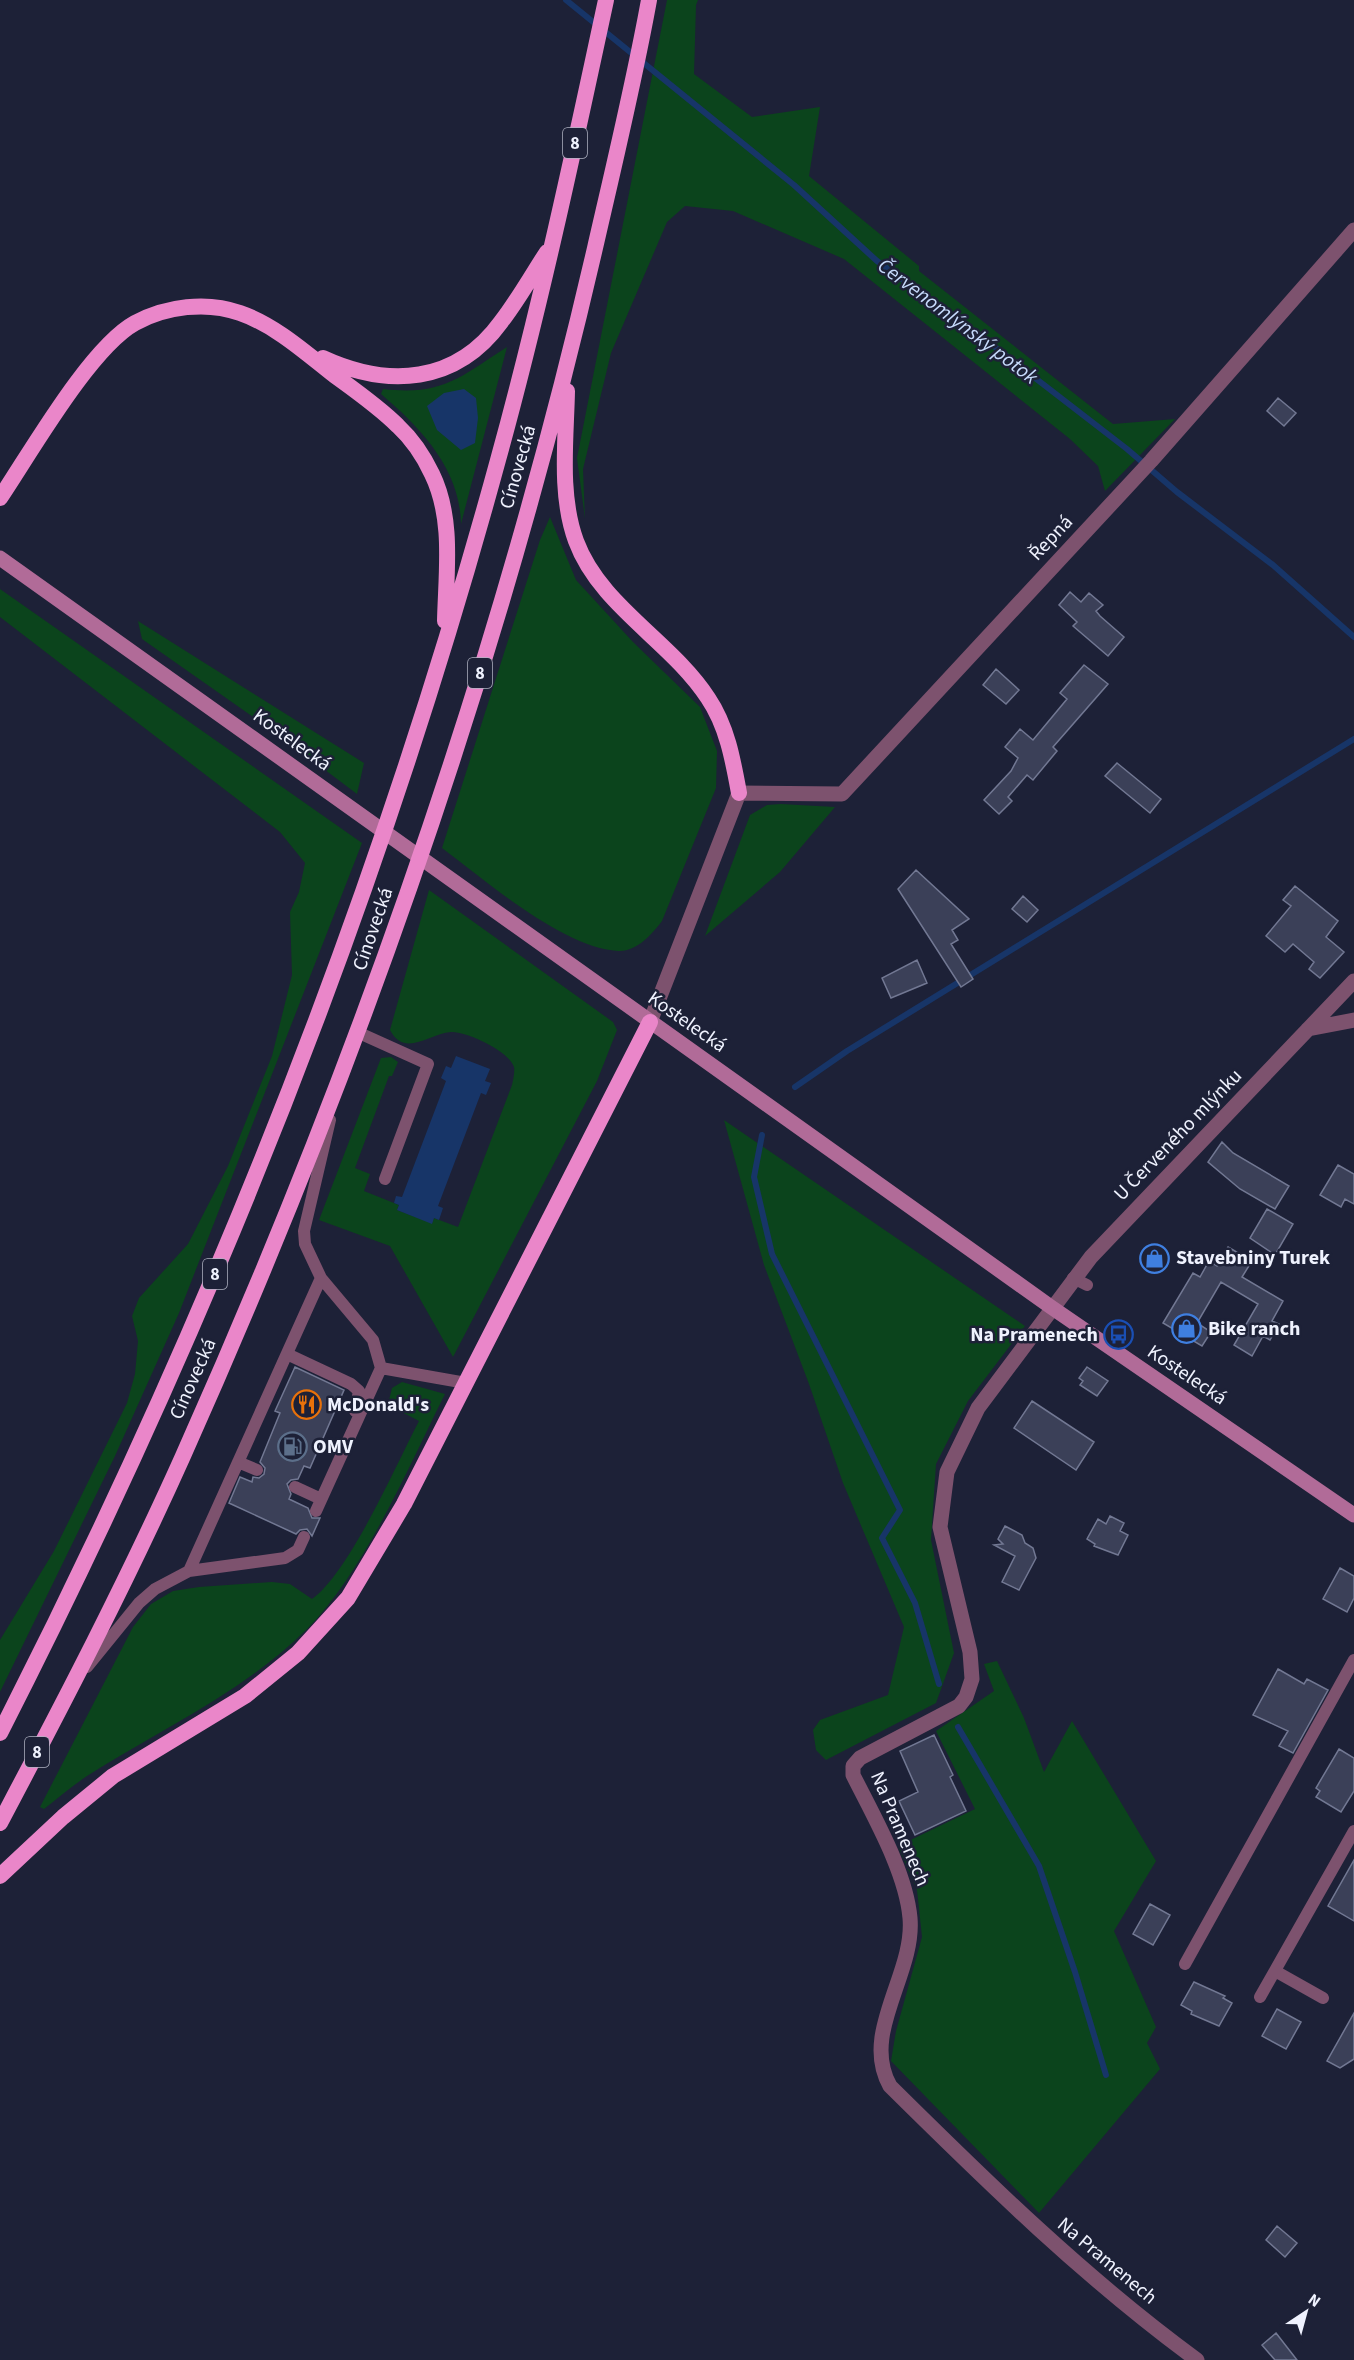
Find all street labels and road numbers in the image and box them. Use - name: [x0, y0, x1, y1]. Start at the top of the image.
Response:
- road number: 8: [563, 128, 587, 158]
- street label: Cínovecká: [493, 422, 543, 512]
- street label: Řepná: [1023, 509, 1079, 567]
- road number: 8: [468, 658, 492, 688]
- street label: Kostelecká: [247, 702, 337, 778]
- street label: Cínovecká: [346, 884, 400, 974]
- street label: Kostelecká: [642, 985, 732, 1059]
- street label: U Červeného mlýnku: [1108, 1063, 1248, 1207]
- road number: 8: [203, 1259, 227, 1289]
- street label: Cínovecká: [163, 1334, 223, 1424]
- street label: Kostelecká: [1142, 1338, 1232, 1412]
- road number: 8: [25, 1737, 49, 1767]
- street label: Na Pramenech: [863, 1767, 937, 1891]
- street label: Na Pramenech: [1051, 2211, 1163, 2311]

